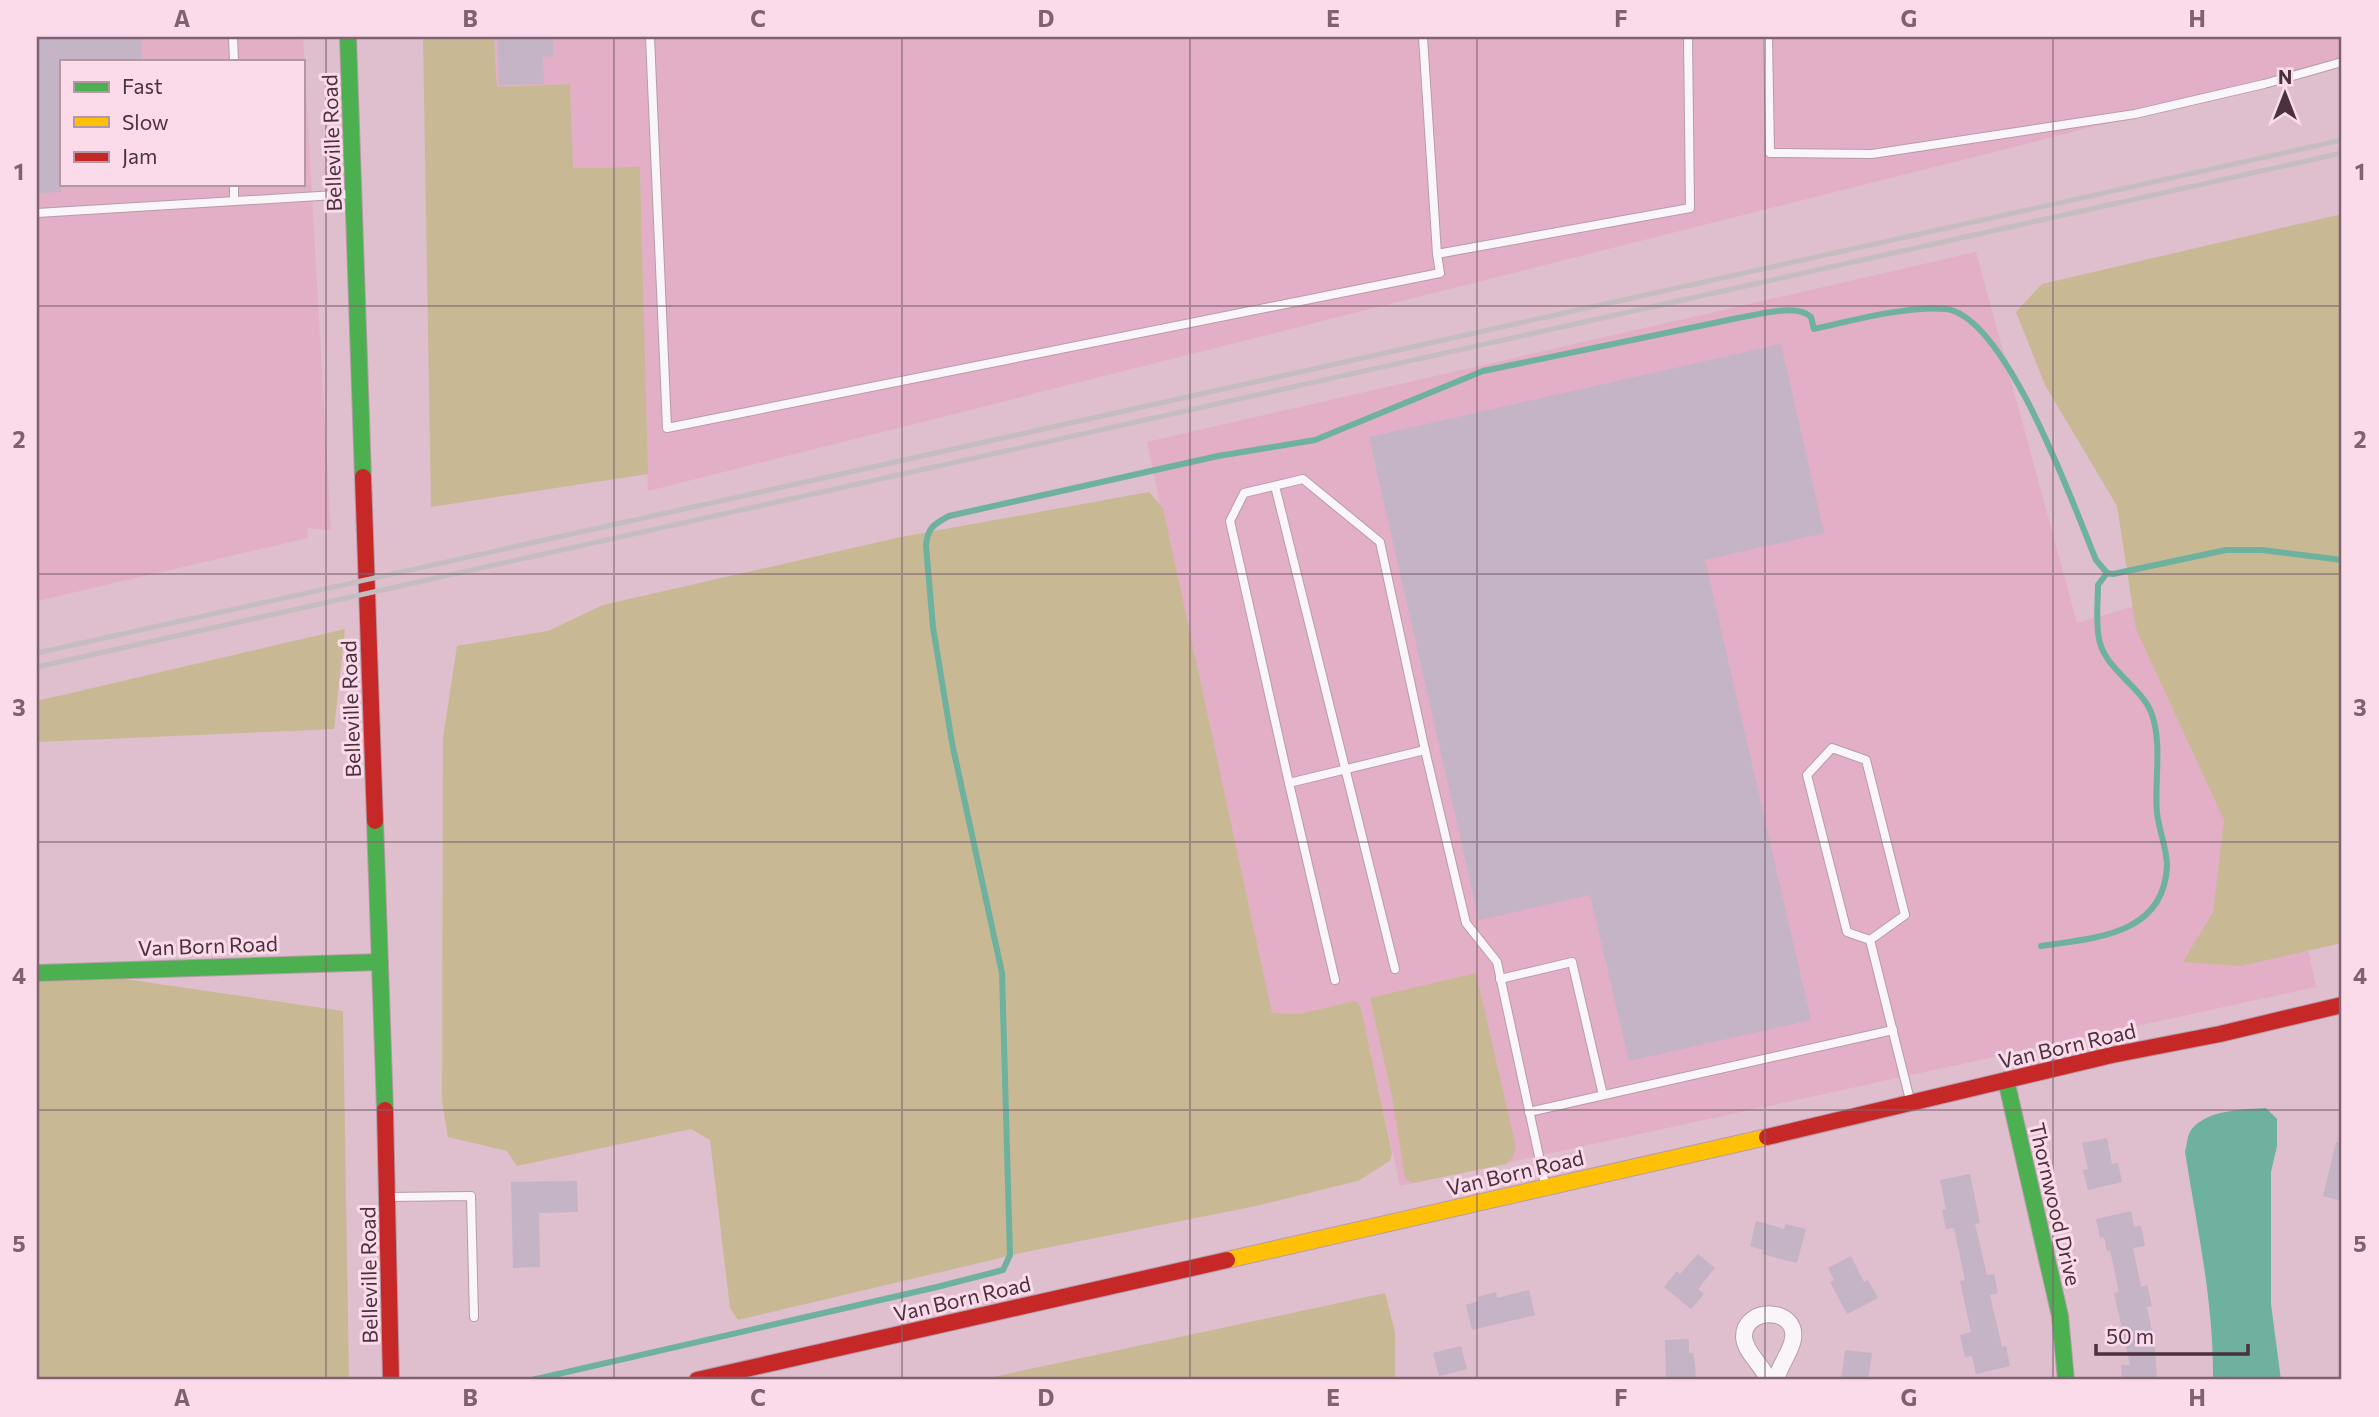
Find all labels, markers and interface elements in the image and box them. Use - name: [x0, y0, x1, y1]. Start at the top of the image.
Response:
- text: A: [174, 4, 191, 32]
- text: B: [462, 4, 478, 32]
- text: C: [750, 4, 766, 32]
- text: D: [1038, 4, 1055, 32]
- text: E: [1326, 4, 1340, 32]
- text: F: [1614, 4, 1628, 32]
- text: G: [1901, 4, 1917, 32]
- text: H: [2188, 4, 2206, 32]
- legend: [60, 60, 304, 186]
- north arrow: [2250, 60, 2320, 130]
- text: N: [2278, 65, 2292, 88]
- text: Fast: [122, 73, 163, 98]
- street label: Belleville Road: [316, 74, 346, 212]
- text: Slow: [122, 109, 169, 134]
- text: Jam: [122, 143, 157, 168]
- text: 1: [14, 157, 24, 185]
- text: 1: [2355, 157, 2365, 185]
- text: 2: [12, 425, 26, 453]
- text: 2: [2353, 425, 2367, 453]
- street label: Belleville Road: [335, 640, 365, 778]
- text: 3: [12, 693, 26, 721]
- text: 3: [2353, 693, 2367, 721]
- street label: Van Born Road: [138, 930, 278, 960]
- text: 4: [12, 961, 26, 989]
- text: 4: [2353, 961, 2367, 989]
- street label: Van Born Road: [1996, 1017, 2138, 1073]
- street label: Thornwood Drive: [2025, 1120, 2087, 1288]
- street label: Van Born Road: [1444, 1144, 1586, 1200]
- street label: Belleville Road: [354, 1206, 382, 1344]
- text: 5: [12, 1229, 26, 1257]
- text: 5: [2353, 1229, 2367, 1257]
- street label: Van Born Road: [891, 1270, 1033, 1326]
- scale bar: [2096, 1312, 2248, 1356]
- text: 50 m: [2106, 1323, 2154, 1348]
- text: A: [174, 1383, 191, 1411]
- text: B: [462, 1383, 478, 1411]
- text: C: [750, 1383, 766, 1411]
- text: D: [1038, 1383, 1055, 1411]
- text: E: [1326, 1383, 1340, 1411]
- text: F: [1614, 1383, 1628, 1411]
- text: G: [1901, 1383, 1917, 1411]
- text: H: [2188, 1383, 2206, 1411]

